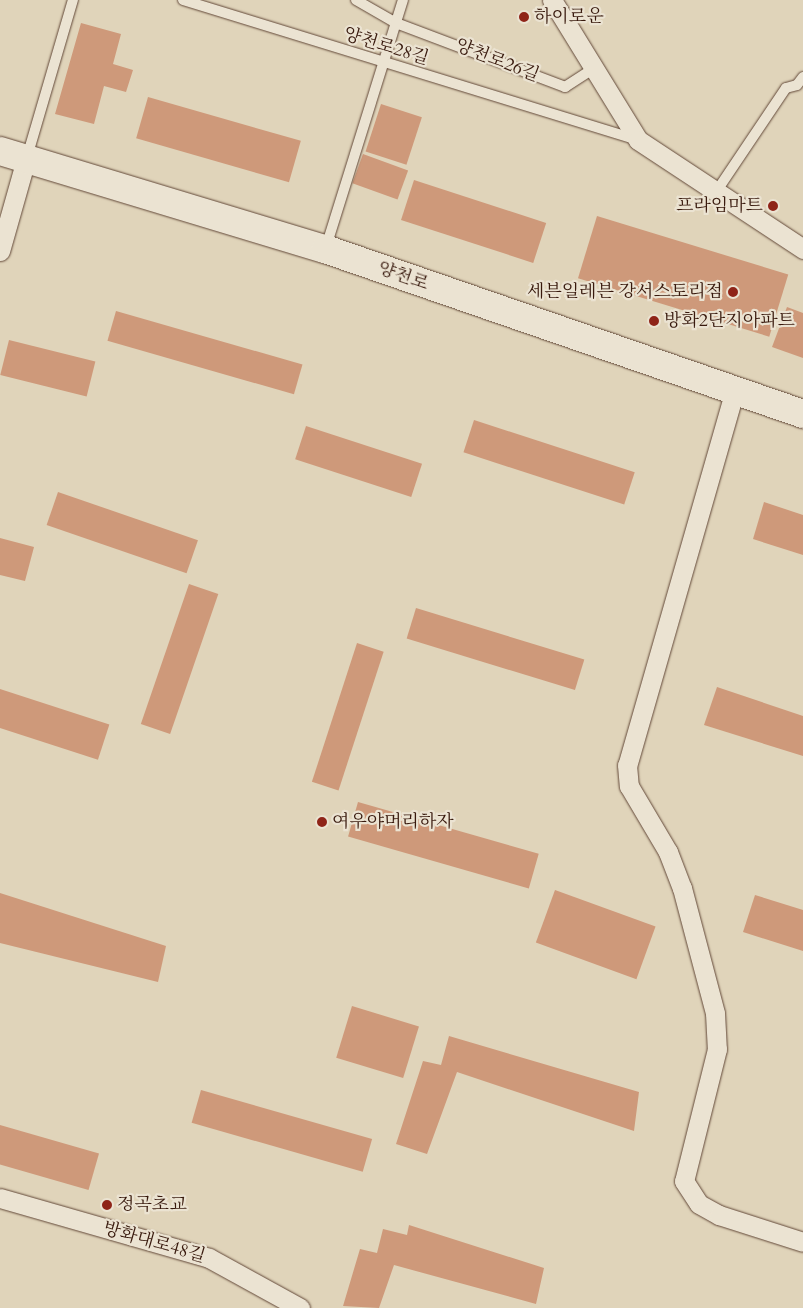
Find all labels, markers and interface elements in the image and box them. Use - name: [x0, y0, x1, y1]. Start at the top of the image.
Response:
- place label: 하이로운: [534, 6, 604, 28]
- marker: 하이로운: [518, 11, 530, 23]
- street label: 양천로28길: [341, 24, 431, 70]
- street label: 양천로26길: [452, 35, 542, 87]
- place label: 프라임마트: [676, 195, 763, 217]
- marker: 프라임마트: [767, 200, 779, 212]
- street label: 양천로: [375, 258, 431, 296]
- place label: 세븐일레븐 강서스토리점: [527, 281, 723, 303]
- marker: 세븐일레븐 강서스토리점: [727, 286, 739, 298]
- place label: 방화2단지아파트: [664, 310, 795, 332]
- marker: 방화2단지아파트: [648, 315, 660, 327]
- place label: 여우야머리하자: [332, 811, 454, 833]
- marker: 여우야머리하자: [316, 816, 328, 828]
- place label: 정곡초교: [117, 1194, 187, 1216]
- marker: 정곡초교: [101, 1199, 113, 1211]
- street label: 방화대로48길: [100, 1218, 208, 1268]

